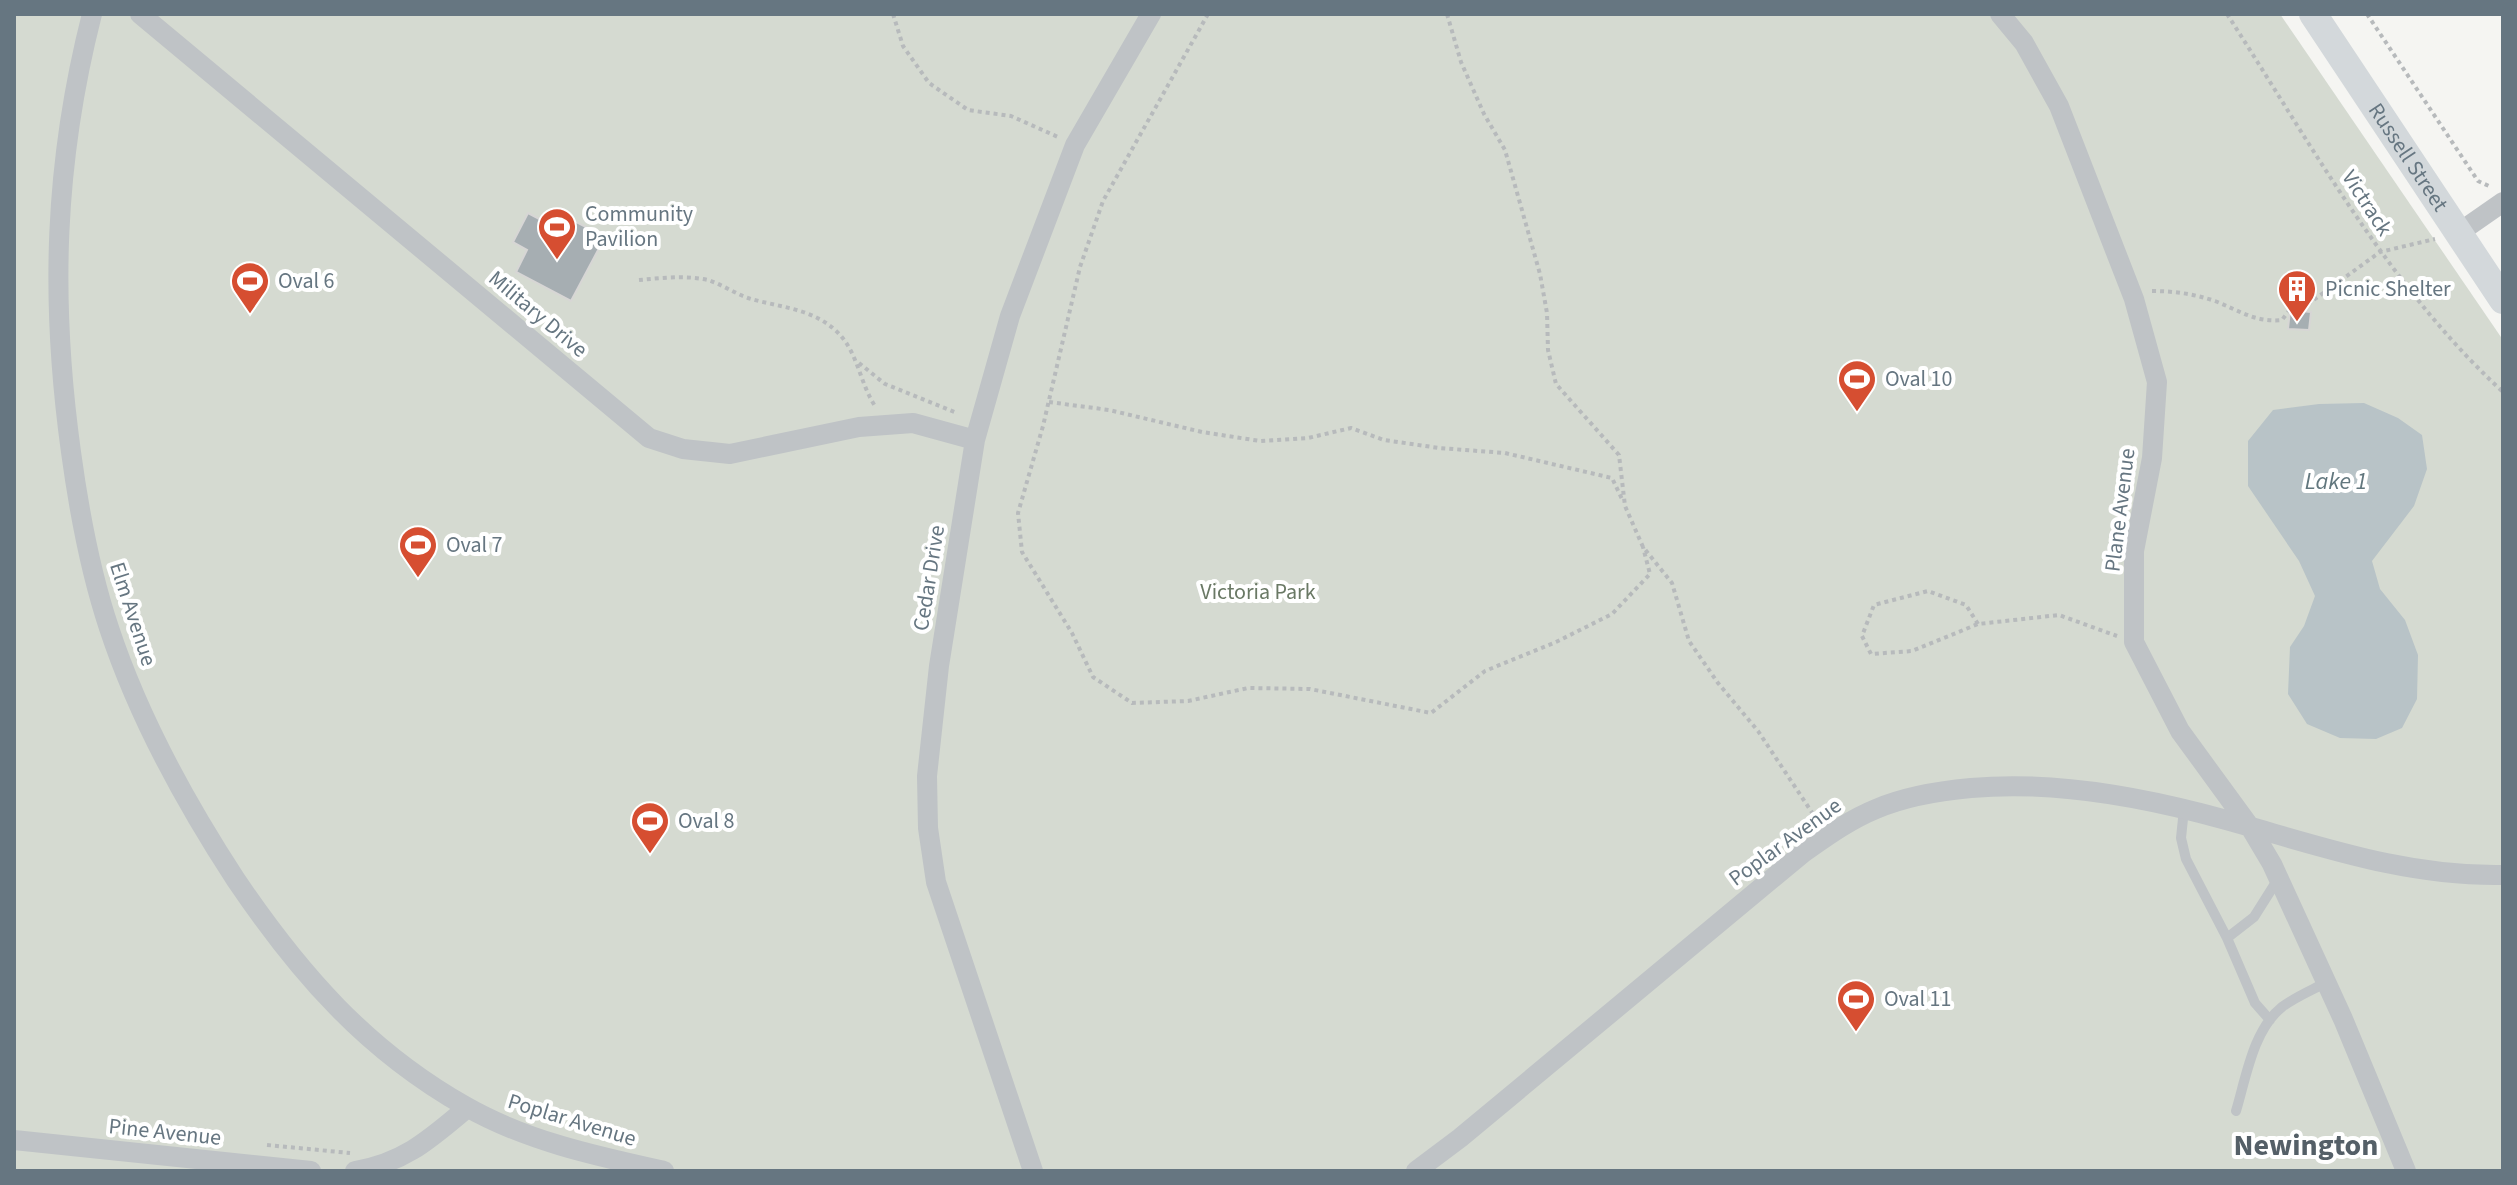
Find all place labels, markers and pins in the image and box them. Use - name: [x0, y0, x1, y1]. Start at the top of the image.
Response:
- place label: Community Pavilion: [585, 198, 694, 255]
- sports icon: Community Pavilion: [536, 206, 578, 261]
- sports icon: Oval 6: [229, 260, 271, 315]
- place label: Oval 6: [278, 265, 335, 297]
- building icon: Picnic Shelter: [2276, 268, 2318, 323]
- place label: Picnic Shelter: [2325, 273, 2451, 305]
- sports icon: Oval 10: [1836, 358, 1878, 413]
- place label: Oval 10: [1885, 363, 1952, 395]
- sports icon: Oval 7: [397, 524, 439, 579]
- place label: Oval 7: [446, 529, 503, 561]
- sports icon: Oval 8: [629, 800, 671, 855]
- place label: Oval 8: [678, 805, 735, 837]
- sports icon: Oval 11: [1835, 978, 1877, 1033]
- place label: Oval 11: [1884, 983, 1951, 1015]

